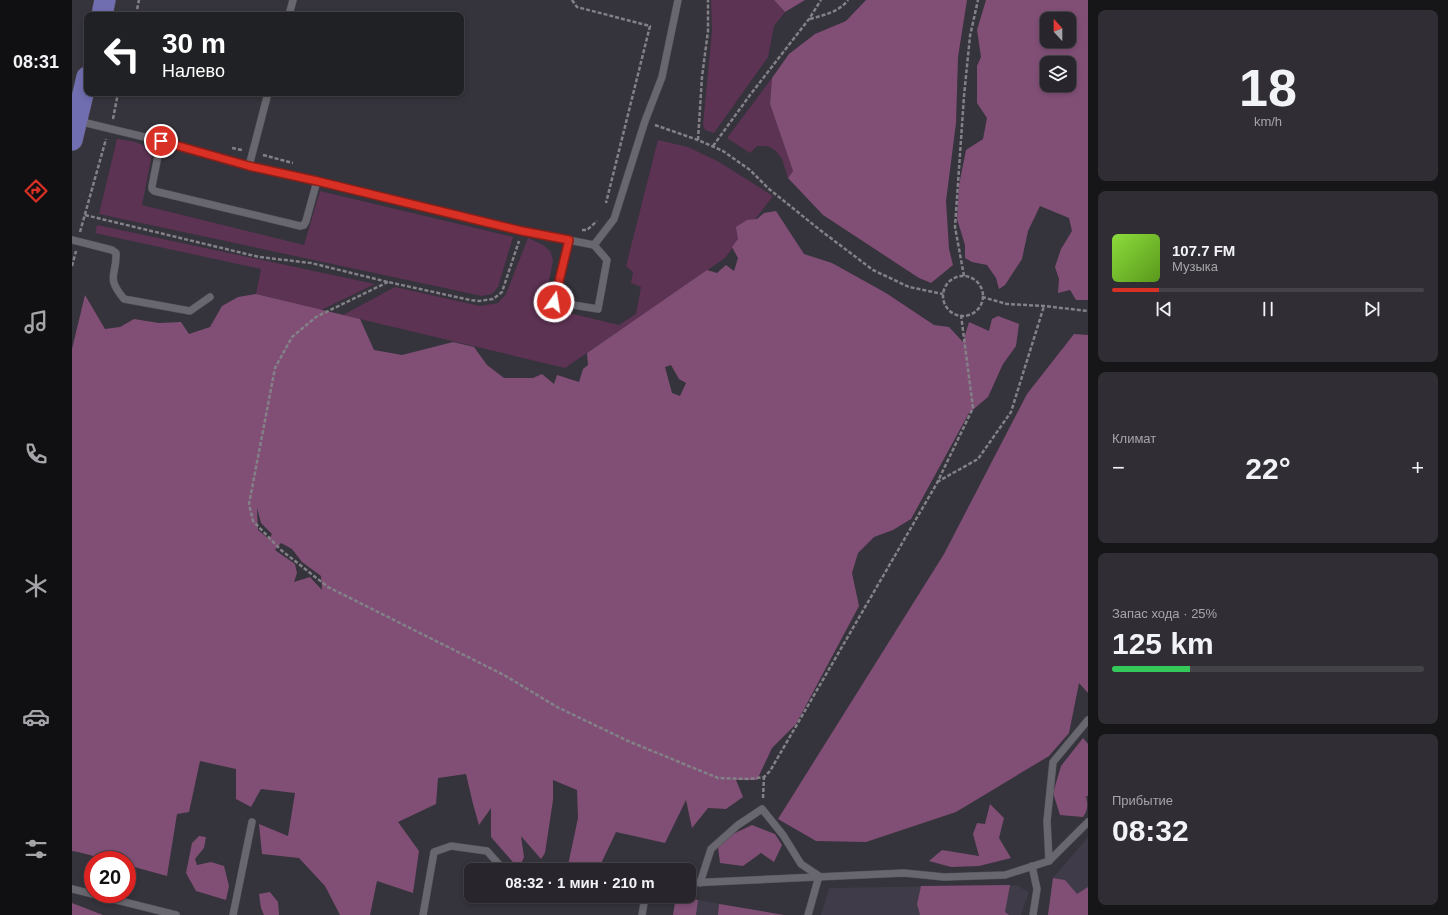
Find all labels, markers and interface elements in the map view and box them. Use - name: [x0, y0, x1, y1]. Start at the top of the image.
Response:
- north arrow: [1040, 12, 1076, 48]
- map controls: [1040, 12, 1076, 92]
- icon: left: [96, 28, 148, 80]
- text: 30 m: [162, 28, 226, 59]
- text: 08:31: [13, 52, 59, 72]
- button: layers: [1040, 56, 1076, 92]
- text: 18: [1239, 59, 1297, 117]
- text: Налево: [162, 61, 225, 81]
- text: km/h: [1254, 114, 1282, 129]
- pin: [144, 124, 178, 158]
- icon: arrive: [150, 130, 172, 152]
- icon: directions: [22, 177, 50, 205]
- text: 107.7 FM: [1172, 242, 1235, 259]
- text: Музыка: [1172, 259, 1218, 274]
- position arrow: [533, 281, 575, 323]
- icon: previous: [1153, 298, 1175, 320]
- icon: pause: [1257, 298, 1279, 320]
- icon: next: [1361, 298, 1383, 320]
- icon: music: [22, 308, 50, 336]
- text: Климат: [1112, 431, 1156, 446]
- icon: phone: [22, 440, 50, 468]
- text: 22°: [1245, 452, 1291, 485]
- text: −: [1112, 455, 1125, 480]
- text: +: [1411, 455, 1424, 480]
- icon: climate: [22, 572, 50, 600]
- text: Запас хода · 25%: [1112, 606, 1217, 621]
- text: 125 km: [1112, 627, 1214, 660]
- icon: car: [22, 703, 50, 731]
- text: Прибытие: [1112, 793, 1173, 808]
- text: 08:32: [1112, 814, 1189, 847]
- icon: filters: [22, 835, 50, 863]
- speed limit sign: 20: [84, 851, 136, 903]
- text: 08:32 · 1 мин · 210 m: [505, 874, 655, 891]

